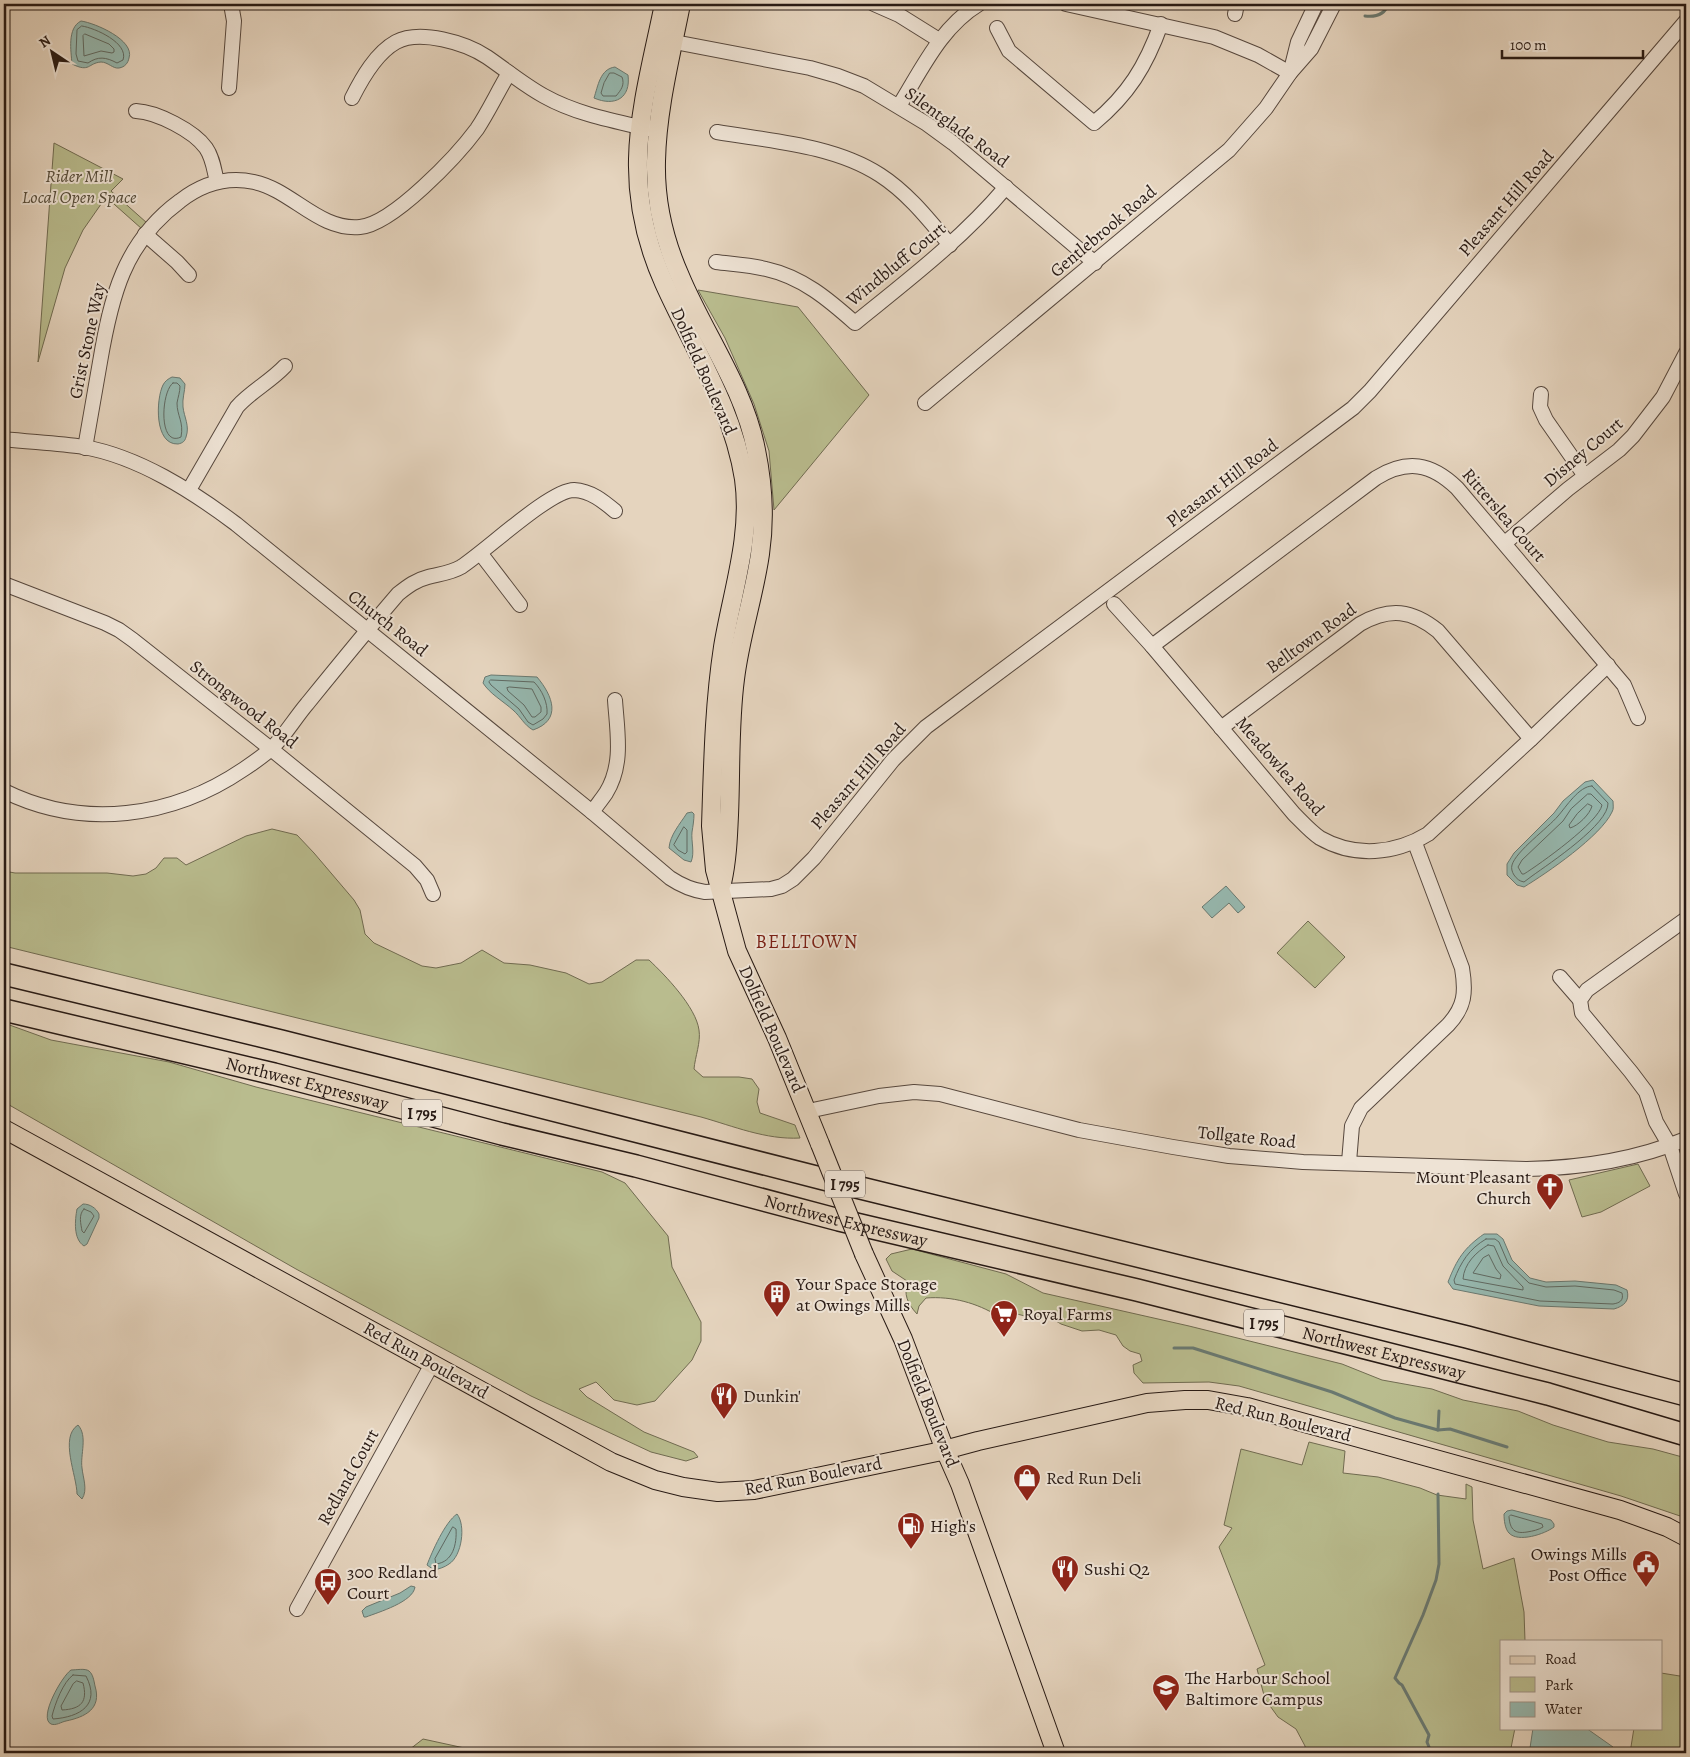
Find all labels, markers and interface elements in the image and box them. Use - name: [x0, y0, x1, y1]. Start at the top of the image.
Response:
- north arrow: [28, 28, 78, 78]
- scale bar: [1502, 28, 1644, 60]
- text: N: [35, 31, 54, 52]
- text: 100 m: [1510, 35, 1547, 55]
- street label: Silentglade Road: [900, 81, 1014, 173]
- street label: Pleasant Hill Road: [1453, 144, 1559, 261]
- park label: Rider Mill Local Open Space: [22, 164, 137, 209]
- street label: Gentlebrook Road: [1045, 179, 1161, 283]
- street label: Windbluff Court: [841, 216, 951, 312]
- street label: Grist Stone Way: [63, 280, 111, 401]
- street label: Dolfield Boulevard: [665, 304, 743, 439]
- street label: Disney Court: [1538, 412, 1628, 492]
- street label: Pleasant Hill Road: [1161, 433, 1283, 533]
- street label: Ritterslea Court: [1457, 463, 1551, 567]
- street label: Church Road: [343, 584, 433, 662]
- street label: Belltown Road: [1261, 597, 1361, 679]
- street label: Strongwood Road: [185, 654, 303, 754]
- street label: Meadowlea Road: [1230, 711, 1330, 821]
- street label: Pleasant Hill Road: [805, 717, 911, 834]
- district label: BELLTOWN: [756, 929, 858, 955]
- street label: Dolfield Boulevard: [733, 962, 811, 1097]
- street label: Northwest Expressway: [223, 1051, 392, 1116]
- road number: I 795: [402, 1100, 442, 1126]
- street label: Tollgate Road: [1197, 1120, 1298, 1154]
- place label: Mount Pleasant Church: [1416, 1165, 1531, 1210]
- road number: I 795: [825, 1170, 865, 1198]
- church icon: Mount Pleasant Church: [1535, 1172, 1565, 1211]
- street label: Northwest Expressway: [762, 1189, 931, 1253]
- place label: Your Space Storage at Owings Mills: [795, 1272, 937, 1317]
- building icon: Your Space Storage at Owings Mills: [762, 1279, 792, 1318]
- supermarket icon: Royal Farms: [989, 1299, 1019, 1338]
- place label: Royal Farms: [1023, 1302, 1112, 1326]
- road number: I 795: [1244, 1310, 1284, 1336]
- street label: Red Run Boulevard: [359, 1316, 493, 1404]
- street label: Northwest Expressway: [1300, 1320, 1469, 1385]
- street label: Dolfield Boulevard: [891, 1335, 965, 1471]
- restaurant icon: Dunkin': [709, 1381, 739, 1420]
- place label: Dunkin': [743, 1384, 801, 1408]
- street label: Red Run Boulevard: [1212, 1390, 1354, 1448]
- street label: Redland Court: [312, 1425, 384, 1529]
- street label: Red Run Boulevard: [742, 1451, 884, 1501]
- shop icon: Red Run Deli: [1012, 1463, 1042, 1502]
- place label: Red Run Deli: [1046, 1466, 1142, 1490]
- fuel station icon: High's: [896, 1511, 926, 1550]
- place label: High's: [930, 1514, 976, 1538]
- place label: Owings Mills Post Office: [1531, 1542, 1627, 1587]
- public building icon: Owings Mills Post Office: [1631, 1549, 1661, 1588]
- restaurant icon: Sushi Q2: [1050, 1554, 1080, 1593]
- place label: Sushi Q2: [1084, 1557, 1150, 1581]
- place label: 300 Redland Court: [347, 1560, 438, 1605]
- bus stop icon: 300 Redland Court: [313, 1567, 343, 1606]
- legend: [1500, 1640, 1662, 1730]
- text: Road: [1545, 1649, 1577, 1669]
- place label: The Harbour School Baltimore Campus: [1185, 1666, 1331, 1711]
- school or university icon: The Harbour School Baltimore Campus: [1151, 1673, 1181, 1712]
- text: Park: [1545, 1675, 1574, 1695]
- text: Water: [1544, 1699, 1582, 1719]

